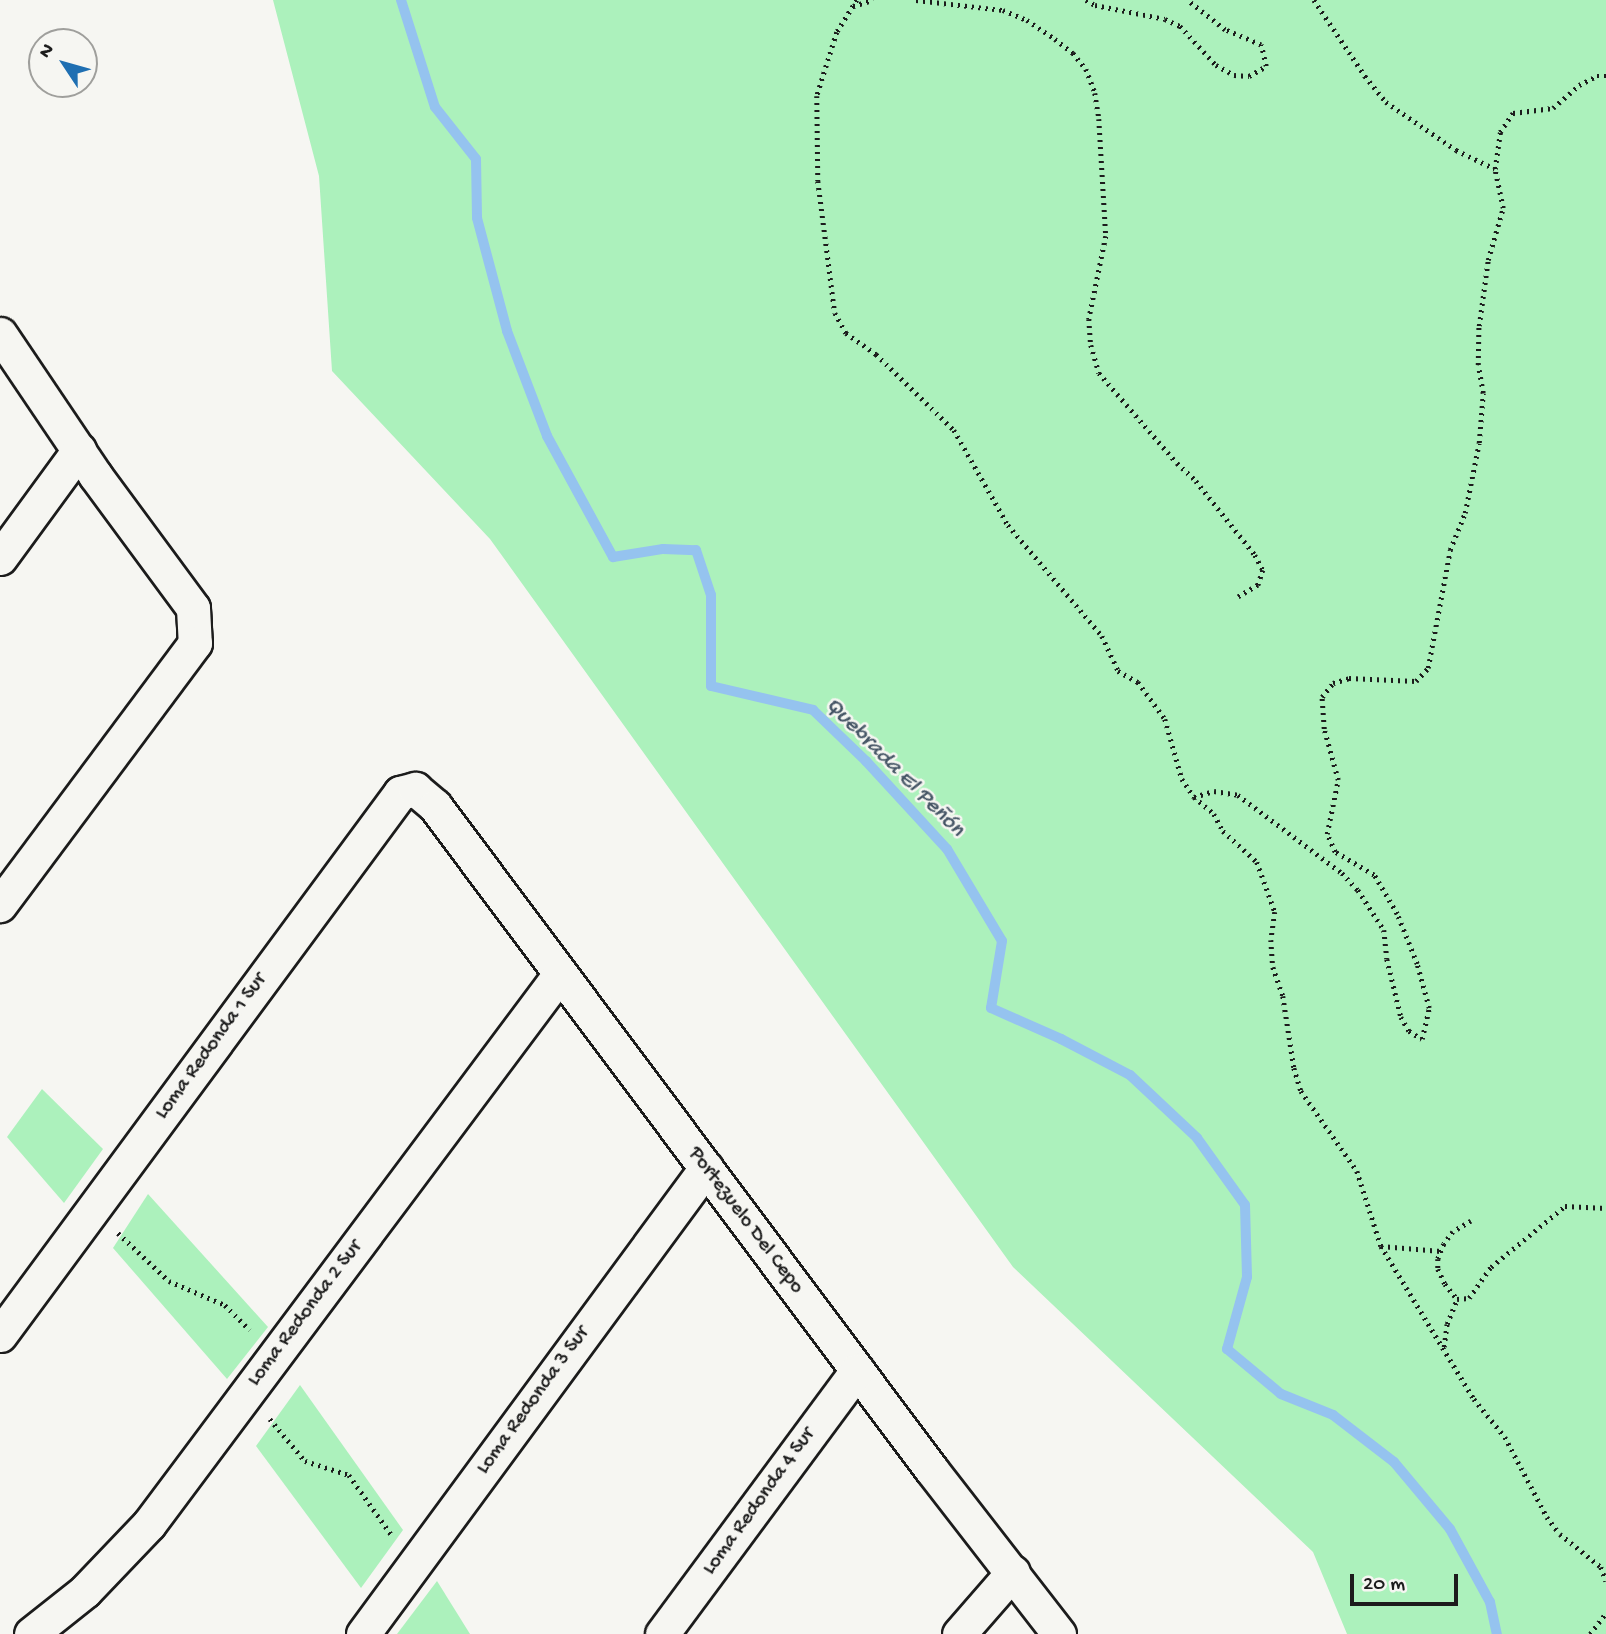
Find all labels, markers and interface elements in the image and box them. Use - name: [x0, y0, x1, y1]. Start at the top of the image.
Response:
- north arrow: [28, 28, 98, 98]
- text: N: [34, 40, 60, 63]
- water label: Quebrada El Peñón: [818, 692, 970, 844]
- street label: Loma Redonda 1 Sur: [151, 969, 273, 1125]
- street label: Portezuelo Del Cepo: [682, 1143, 808, 1299]
- street label: Loma Redonda 2 Sur: [243, 1236, 369, 1392]
- street label: Loma Redonda 3 Sur: [472, 1322, 596, 1480]
- street label: Loma Redonda 4 Sur: [698, 1423, 822, 1581]
- scale bar: [1354, 1560, 1462, 1604]
- text: 20 m: [1363, 1573, 1405, 1598]

